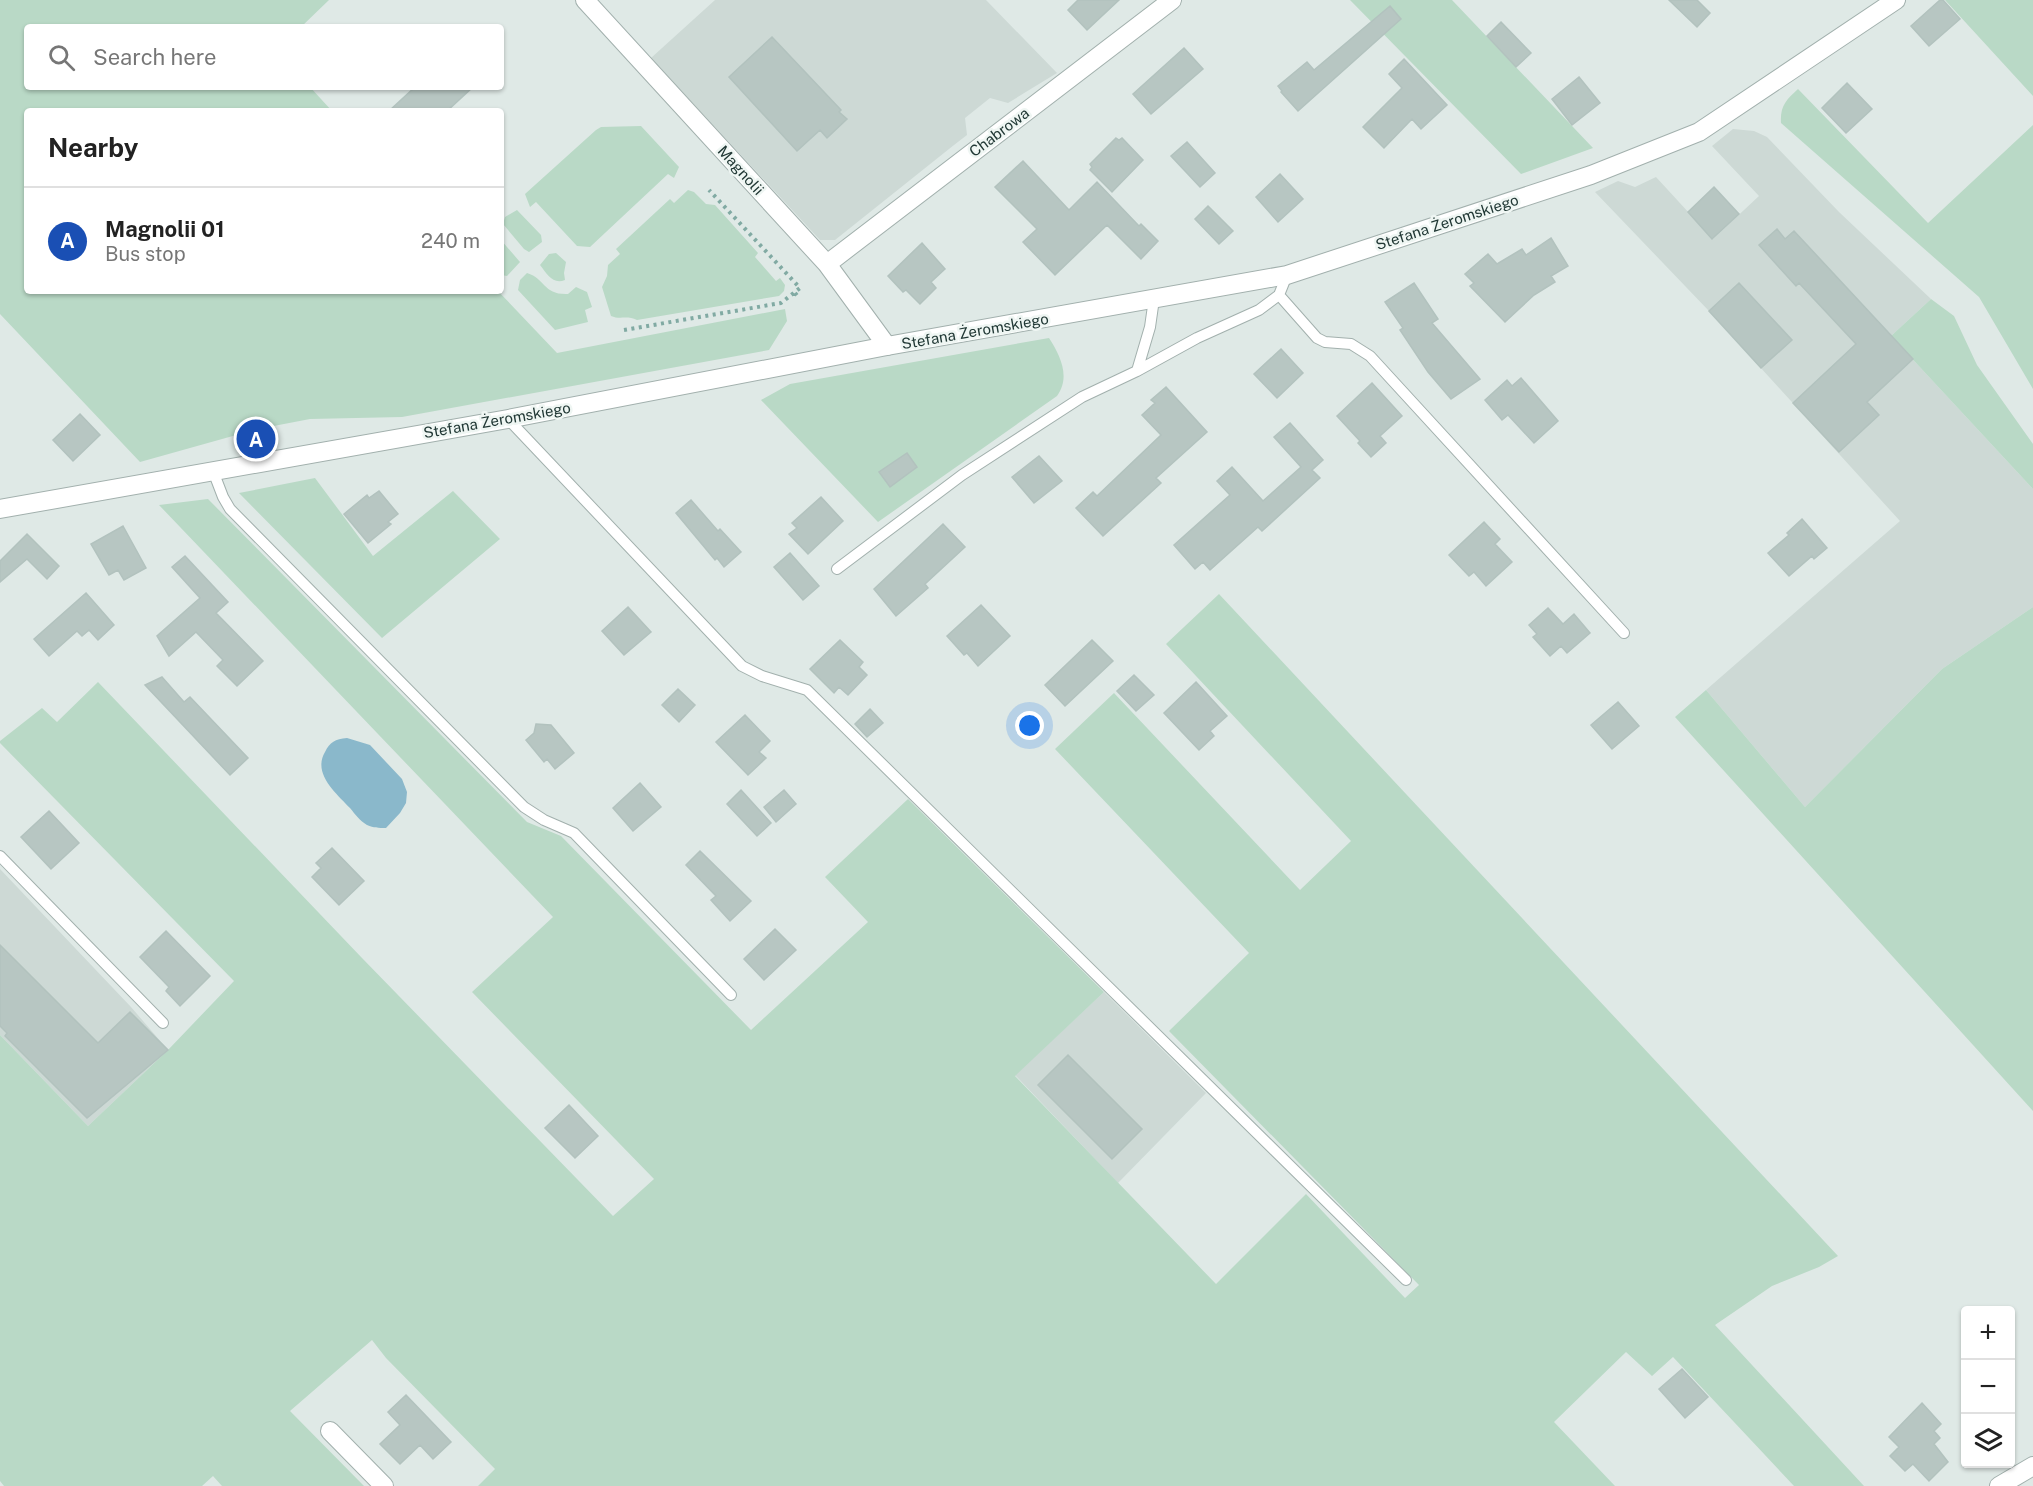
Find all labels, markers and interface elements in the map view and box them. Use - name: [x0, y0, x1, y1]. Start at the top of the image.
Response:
- search box: [24, 24, 504, 90]
- icon: search: [45, 41, 78, 74]
- text: Search here: [93, 44, 217, 70]
- street label: Chabrowa: [966, 104, 1032, 160]
- text: Nearby: [48, 132, 138, 163]
- street label: Magnolii: [715, 142, 767, 198]
- street label: Stefana Żeromskiego: [1373, 190, 1521, 253]
- text: Magnolii 01: [105, 216, 225, 242]
- text: A: [60, 229, 75, 253]
- text: 240 m: [421, 229, 480, 253]
- text: Bus stop: [105, 242, 186, 266]
- street label: Stefana Żeromskiego: [900, 309, 1050, 352]
- street label: Stefana Żeromskiego: [422, 398, 572, 441]
- pin: A: [236, 416, 276, 462]
- your location: [1015, 711, 1044, 740]
- map controls: [1961, 1306, 2015, 1468]
- button: +: [1961, 1306, 2015, 1360]
- button: −: [1961, 1360, 2015, 1414]
- button: layers: [1961, 1414, 2015, 1468]

